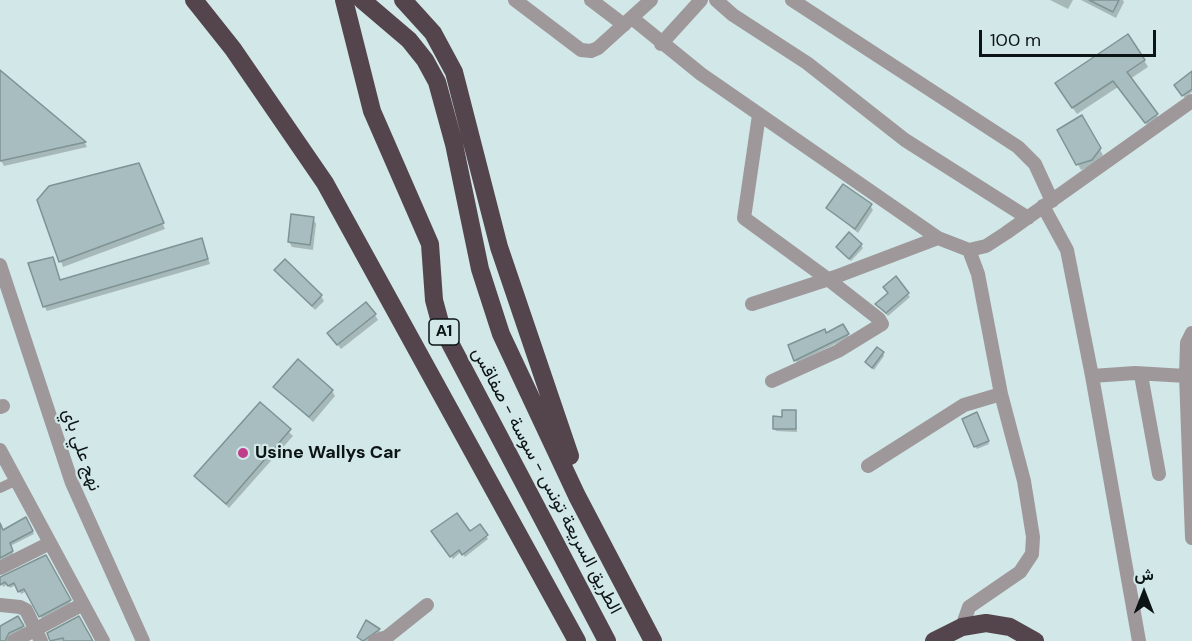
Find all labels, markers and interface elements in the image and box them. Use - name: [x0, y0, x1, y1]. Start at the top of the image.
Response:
- scale bar: [982, 18, 1159, 56]
- text: 100 m: [990, 28, 1041, 52]
- road number: A1: [429, 319, 459, 345]
- street label: الطريق السريعة تونس - سوسة - صفاقس: [466, 344, 626, 618]
- street label: نهج علي باي: [57, 406, 105, 494]
- place label: Usine Wallys Car: [255, 442, 401, 464]
- marker: Usine Wallys Car: [236, 446, 250, 460]
- north arrow: [1114, 563, 1174, 623]
- text: ش: [1134, 564, 1154, 585]

